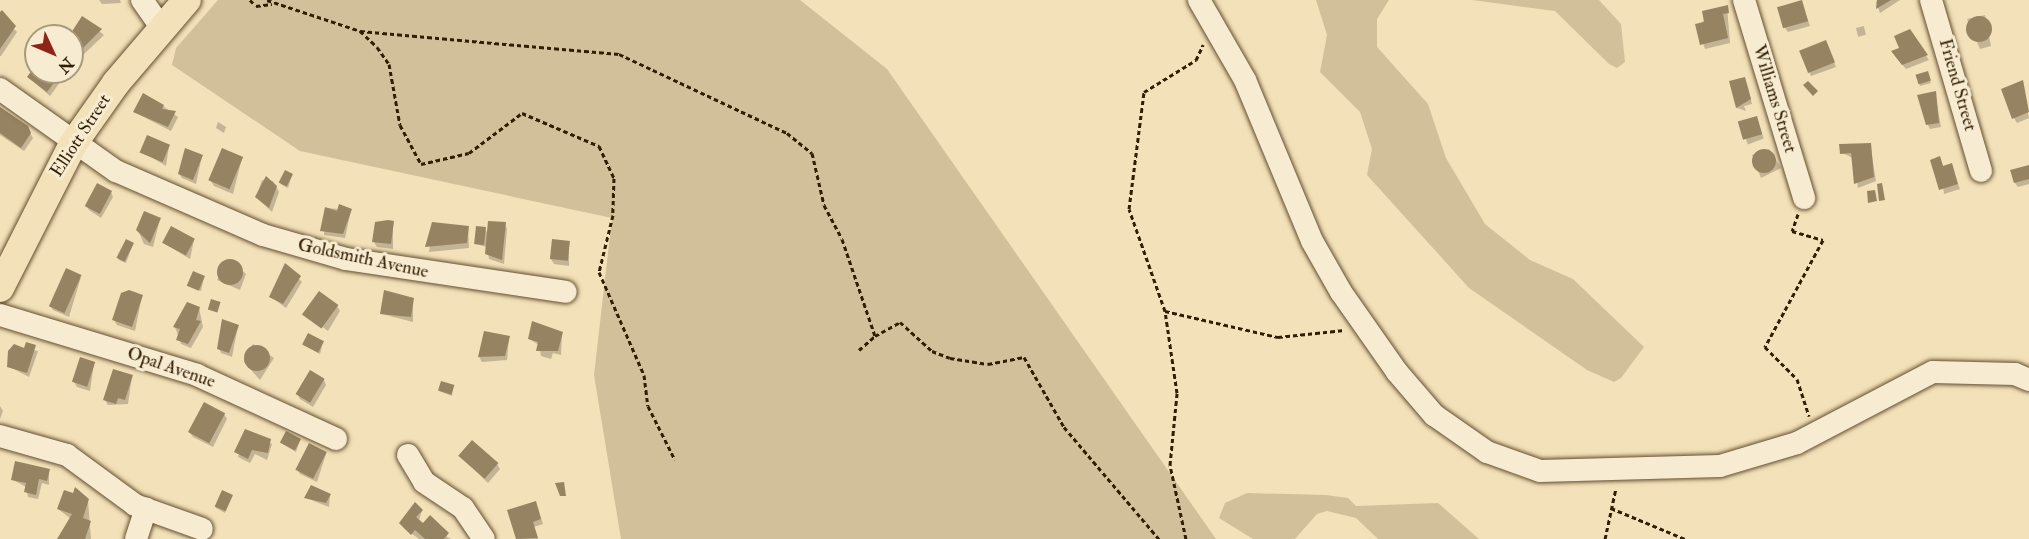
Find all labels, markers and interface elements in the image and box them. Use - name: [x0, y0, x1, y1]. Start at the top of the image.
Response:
- north arrow: [24, 24, 84, 84]
- street label: Friend Street: [1934, 36, 1980, 134]
- street label: Williams Street: [1747, 42, 1801, 156]
- text: N: [53, 53, 78, 77]
- street label: Elliott Street: [46, 91, 116, 181]
- street label: Goldsmith Avenue: [296, 235, 430, 283]
- street label: Opal Avenue: [124, 343, 218, 393]

